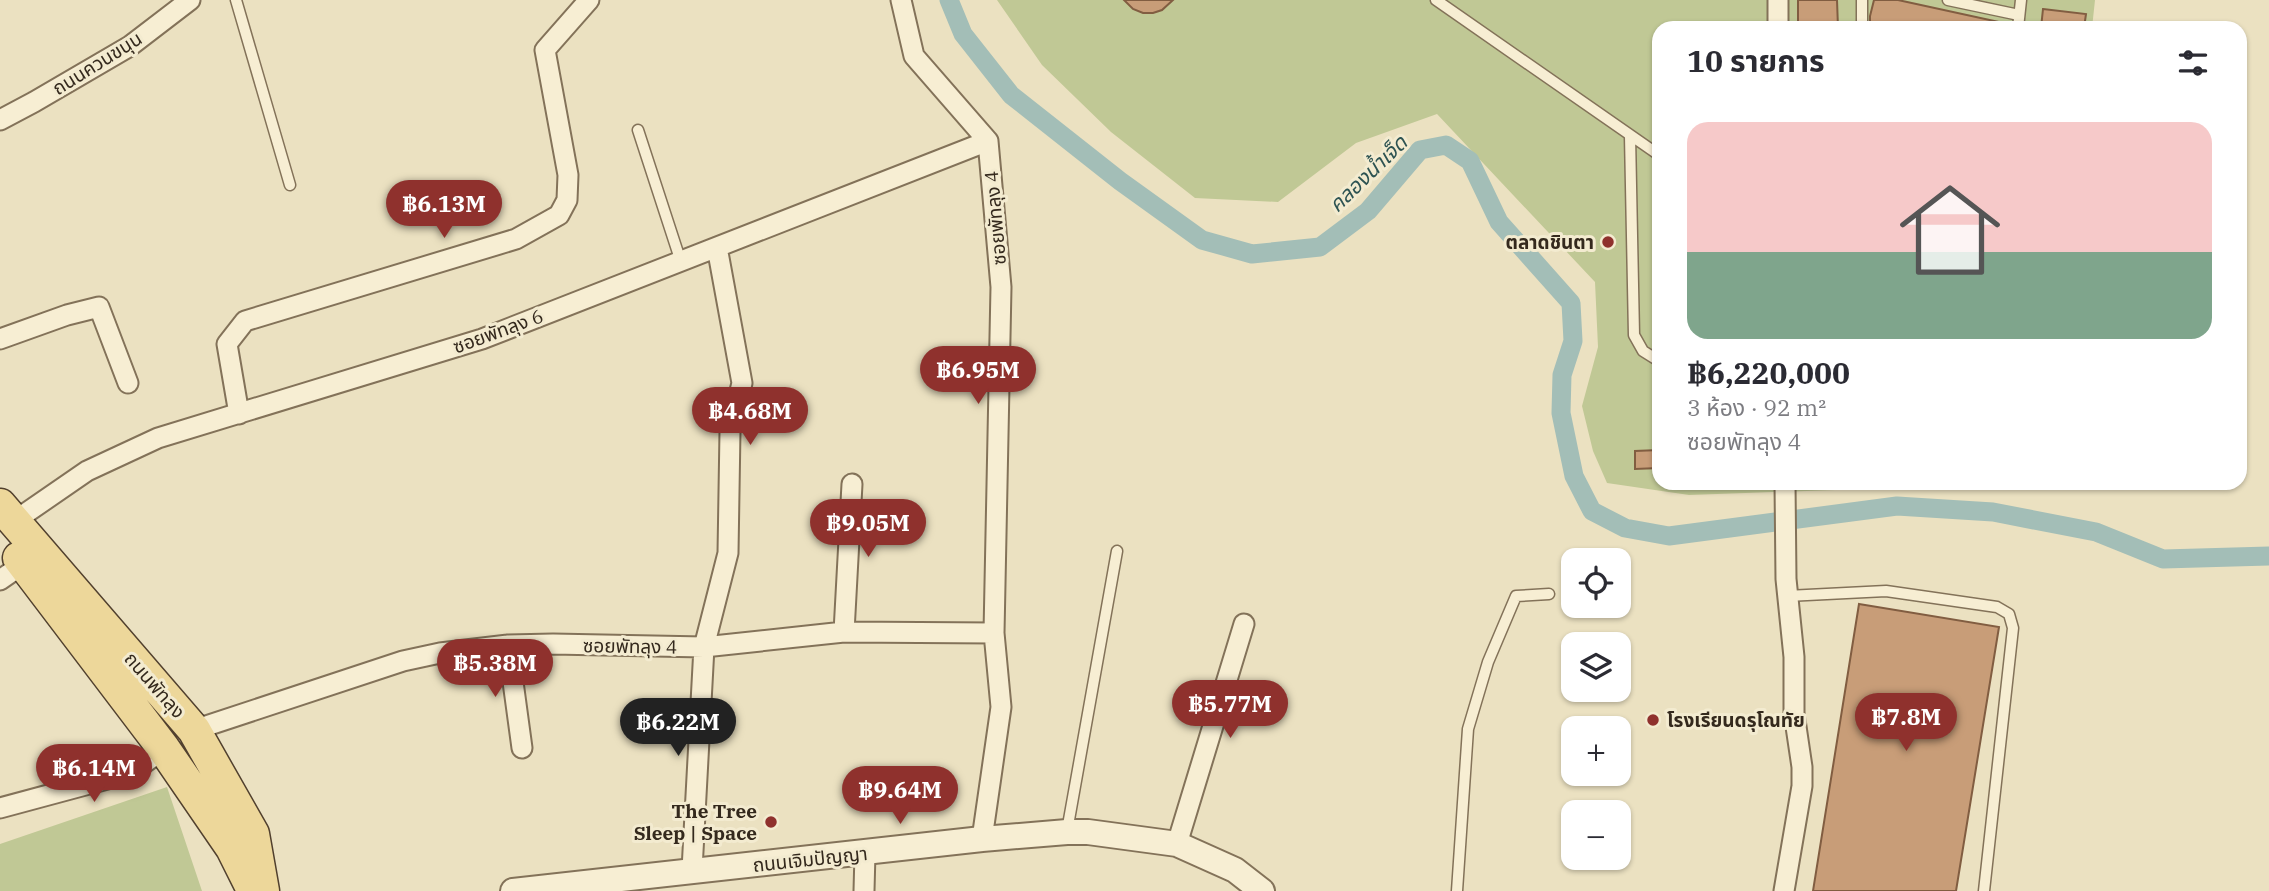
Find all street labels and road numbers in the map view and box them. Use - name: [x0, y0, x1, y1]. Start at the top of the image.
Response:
- street label: ถนนควนขนุน: [48, 26, 146, 100]
- street label: ซอยพัทลุง 4: [979, 170, 1011, 266]
- street label: ซอยพัทลุง 6: [450, 304, 546, 358]
- street label: ซอยพัทลุง 4: [583, 633, 677, 659]
- street label: ถนนพัทลุง: [120, 647, 190, 723]
- street label: ถนนเจิมปัญญา: [751, 841, 869, 877]

